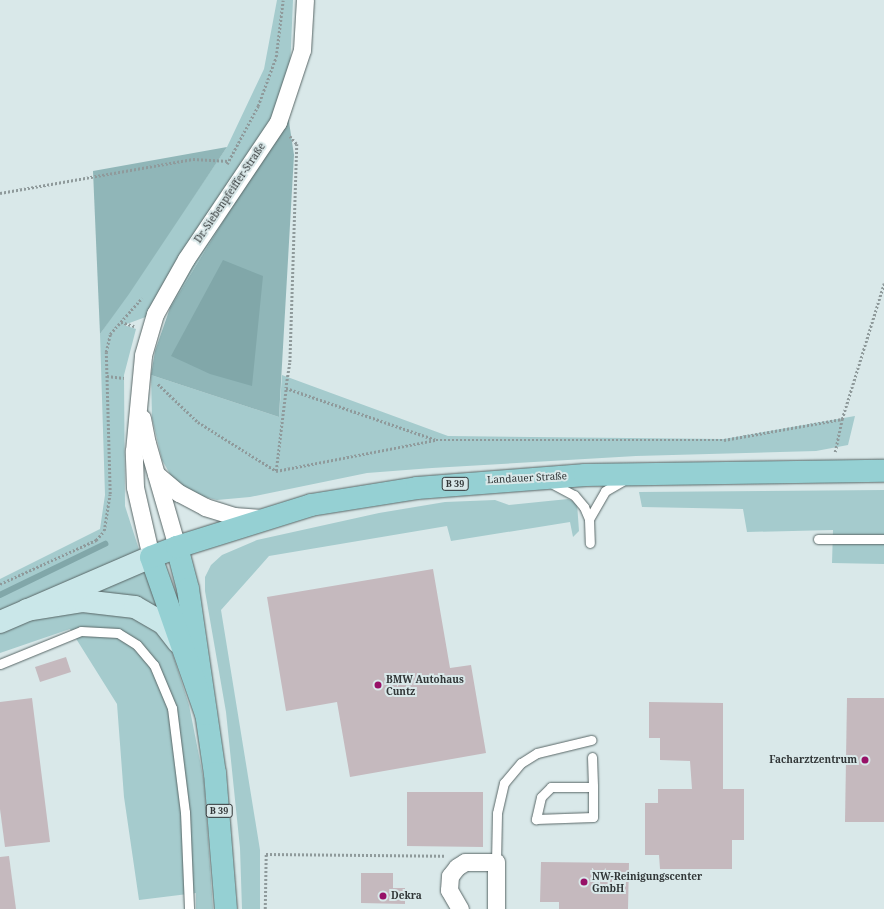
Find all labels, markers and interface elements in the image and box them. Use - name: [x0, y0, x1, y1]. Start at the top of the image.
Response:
- street label: Dr.-Siebenpfeiffer-Straße: [192, 141, 268, 245]
- street label: Landauer Straße: [487, 470, 567, 486]
- road number: B 39: [441, 477, 469, 491]
- place label: BMW Autohaus Cuntz: [386, 673, 464, 696]
- marker: BMW Autohaus Cuntz: [373, 680, 383, 690]
- place label: Facharztzentrum: [769, 754, 857, 766]
- marker: Facharztzentrum: [860, 755, 870, 765]
- road number: B 39: [205, 804, 233, 818]
- place label: NW-Reinigungscenter GmbH: [592, 870, 702, 894]
- marker: NW-Reinigungscenter GmbH: [579, 877, 589, 887]
- place label: Dekra: [391, 890, 422, 902]
- marker: Dekra: [378, 891, 388, 901]

